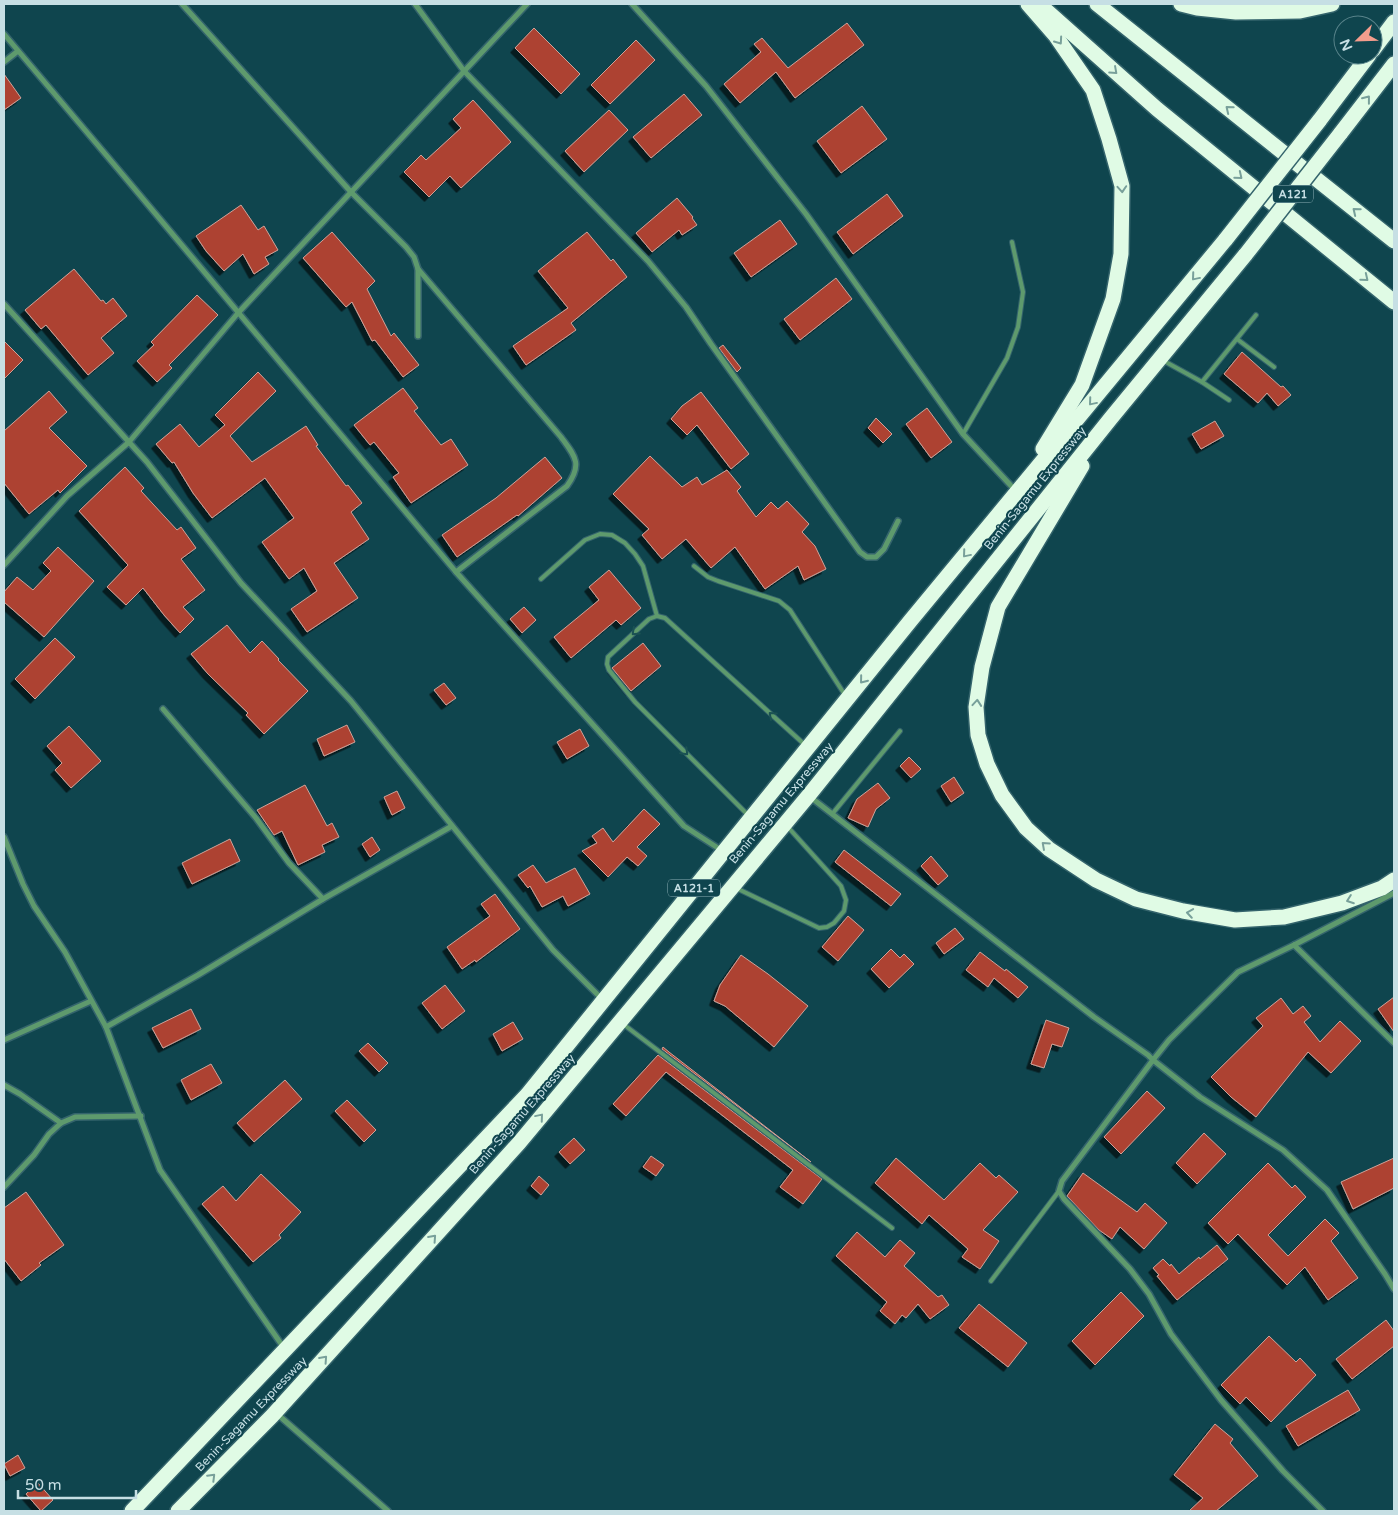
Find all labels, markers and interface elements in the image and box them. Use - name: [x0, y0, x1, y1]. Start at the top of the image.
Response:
- north arrow: [1333, 15, 1383, 65]
- one-way arrow: [1053, 36, 1062, 45]
- text: N: [1336, 36, 1357, 53]
- one-way arrow: [1109, 65, 1118, 74]
- one-way arrow: [1361, 95, 1370, 105]
- one-way arrow: [1226, 107, 1235, 115]
- one-way arrow: [1233, 170, 1242, 179]
- one-way arrow: [1116, 185, 1127, 193]
- road number: A121: [1273, 185, 1313, 202]
- one-way arrow: [1353, 208, 1362, 216]
- one-way arrow: [1193, 271, 1201, 280]
- one-way arrow: [1359, 273, 1368, 282]
- one-way arrow: [1089, 396, 1097, 405]
- street label: Benin-Sagamu Expressway: [981, 423, 1089, 552]
- one-way arrow: [962, 549, 971, 558]
- one-way arrow: [631, 626, 640, 635]
- one-way arrow: [860, 674, 868, 683]
- one-way arrow: [971, 699, 982, 707]
- one-way arrow: [768, 712, 777, 721]
- street label: Benin-Sagamu Expressway: [726, 739, 836, 867]
- one-way arrow: [679, 746, 688, 755]
- one-way arrow: [1041, 841, 1050, 850]
- road number: A121-1: [668, 880, 720, 896]
- one-way arrow: [1346, 894, 1355, 904]
- one-way arrow: [1186, 908, 1195, 918]
- street label: Benin-Sagamu Expressway: [466, 1051, 578, 1177]
- one-way arrow: [535, 1113, 544, 1122]
- one-way arrow: [427, 1235, 436, 1244]
- street label: Benin-Sagamu Expressway: [192, 1353, 310, 1474]
- one-way arrow: [318, 1356, 327, 1365]
- scale bar: [18, 1468, 135, 1500]
- one-way arrow: [206, 1474, 215, 1483]
- text: 50 m: [25, 1476, 62, 1494]

